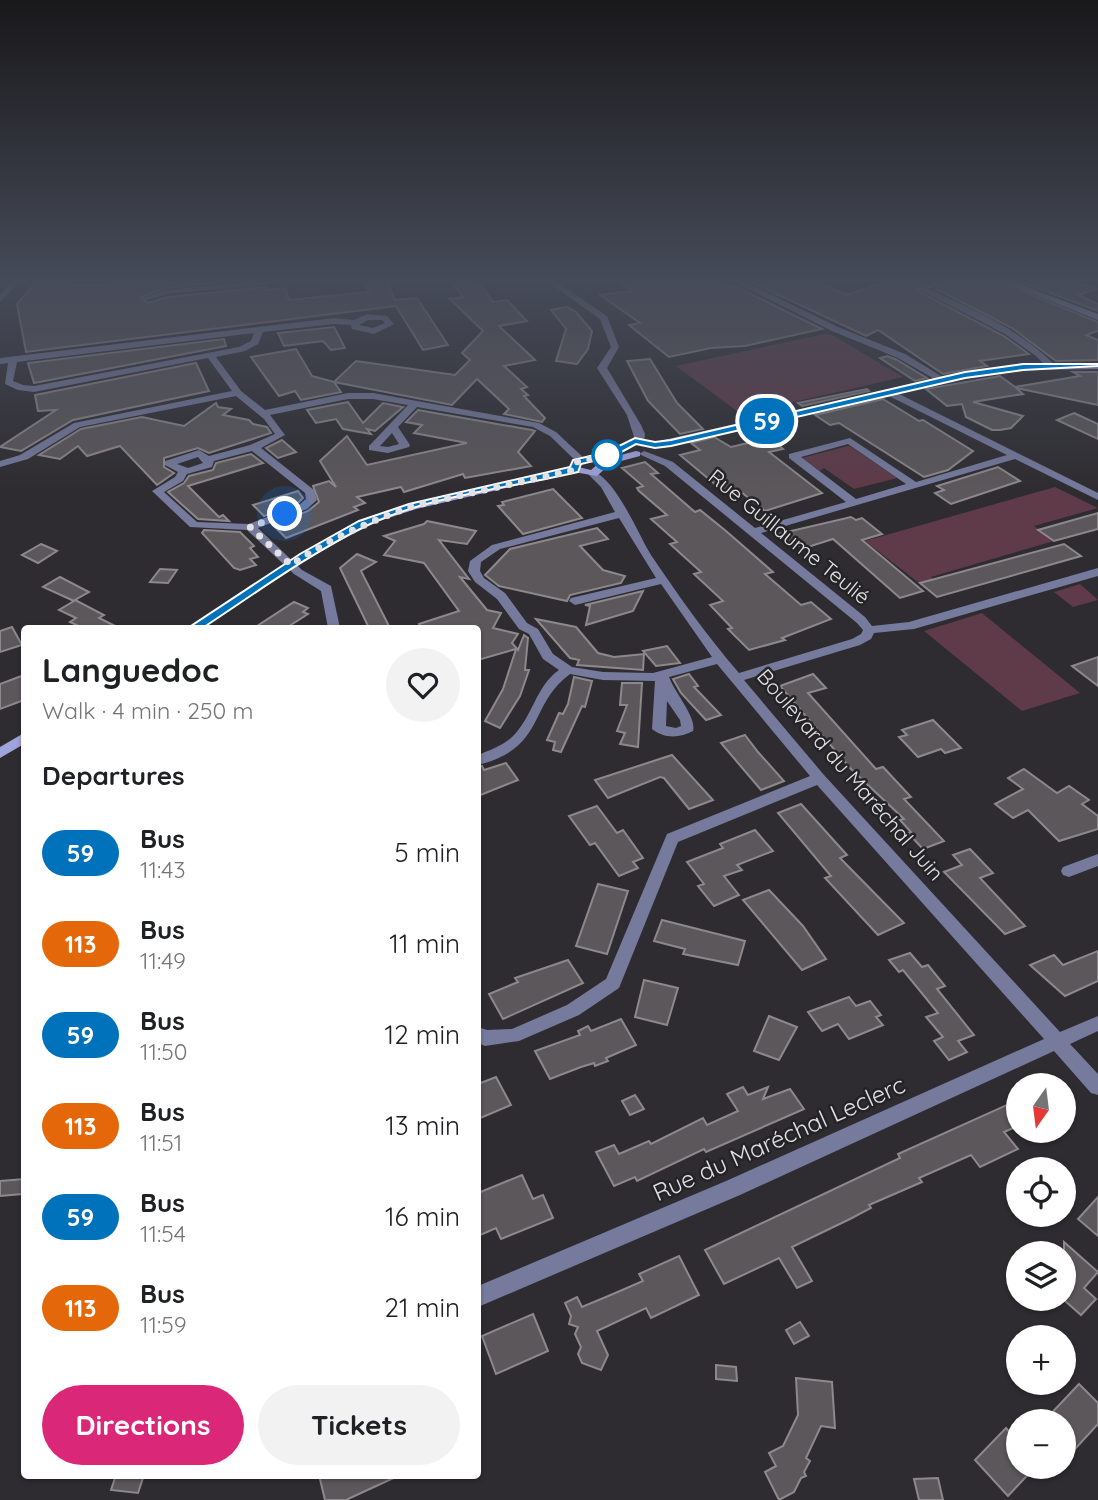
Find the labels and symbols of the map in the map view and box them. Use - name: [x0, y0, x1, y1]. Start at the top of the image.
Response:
- line badge: 59: [736, 398, 798, 444]
- unlabelled marker: [592, 440, 622, 470]
- street label: Rue Guillaume Teulié: [704, 463, 876, 609]
- your location: [267, 496, 302, 531]
- street label: Boulevard du Maréchal Juin: [752, 663, 950, 885]
- street label: Rue du Maréchal Leclerc: [648, 1069, 909, 1207]
- north arrow: [1006, 1073, 1076, 1143]

